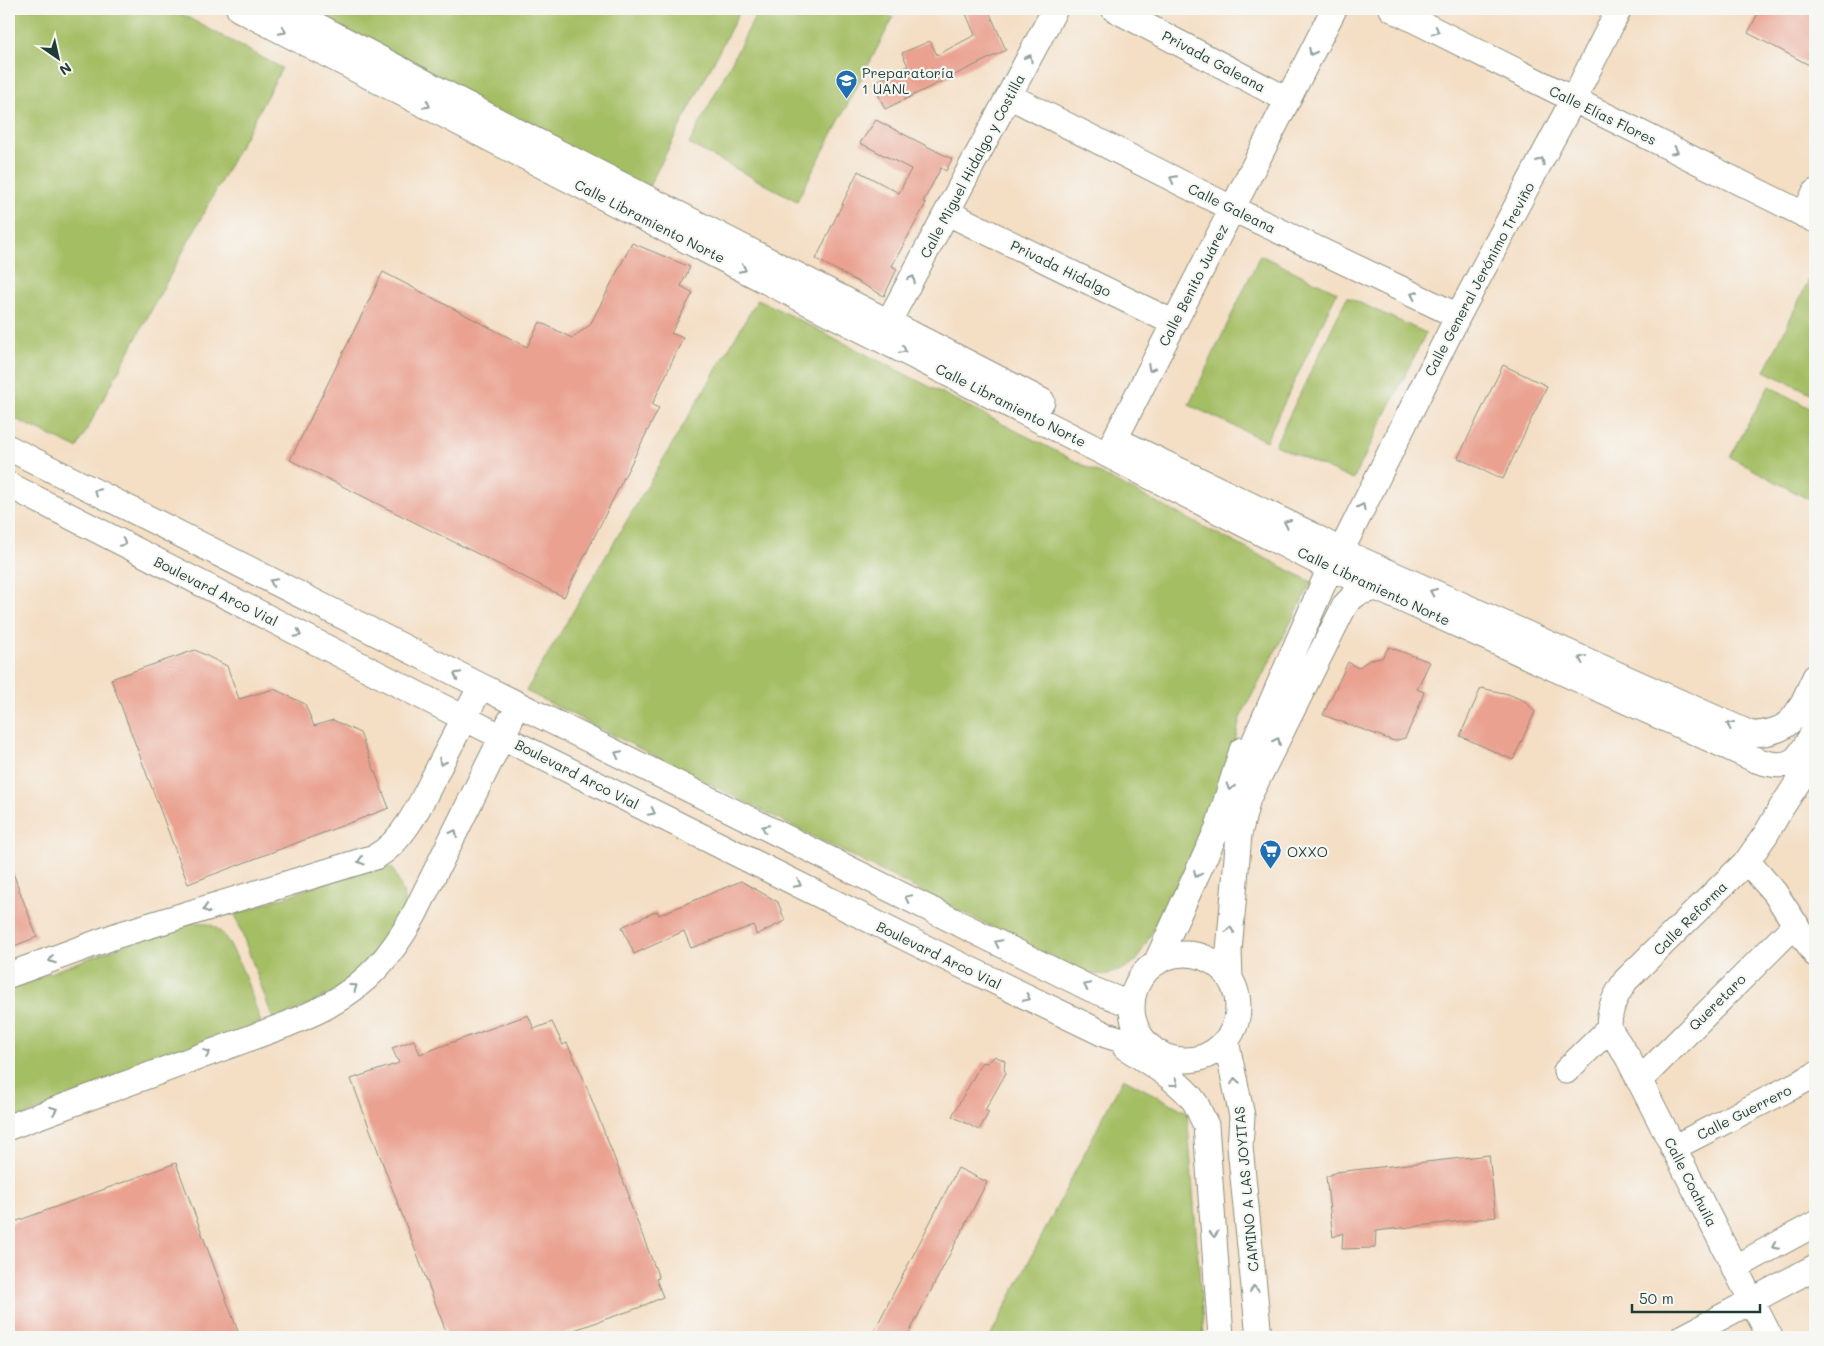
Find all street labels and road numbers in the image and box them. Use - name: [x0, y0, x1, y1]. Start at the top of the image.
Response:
- street label: Privada Galeana: [1159, 26, 1269, 96]
- street label: Calle Miguel Hidalgo y Costilla: [915, 71, 1029, 261]
- street label: Calle Elías Flores: [1546, 81, 1660, 149]
- street label: Calle Libramiento Norte: [572, 175, 728, 267]
- street label: Calle Galeana: [1185, 179, 1279, 237]
- street label: Calle General Jerónimo Treviño: [1420, 179, 1538, 379]
- street label: Calle Benito Juárez: [1154, 220, 1232, 349]
- street label: Privada Hidalgo: [1007, 235, 1115, 301]
- street label: Calle Libramiento Norte: [933, 359, 1089, 451]
- street label: Calle Libramiento Norte: [1295, 542, 1453, 630]
- street label: Boulevard Arco Vial: [151, 552, 281, 630]
- street label: Boulevard Arco Vial: [512, 735, 642, 813]
- street label: Calle Reforma: [1649, 877, 1731, 959]
- street label: Boulevard Arco Vial: [873, 917, 1005, 993]
- street label: Queretaro: [1684, 969, 1750, 1035]
- street label: Calle Guerrero: [1694, 1080, 1794, 1144]
- street label: CAMINO A LAS JOYITAS: [1229, 1105, 1263, 1272]
- street label: Calle Coahuila: [1660, 1134, 1722, 1230]

